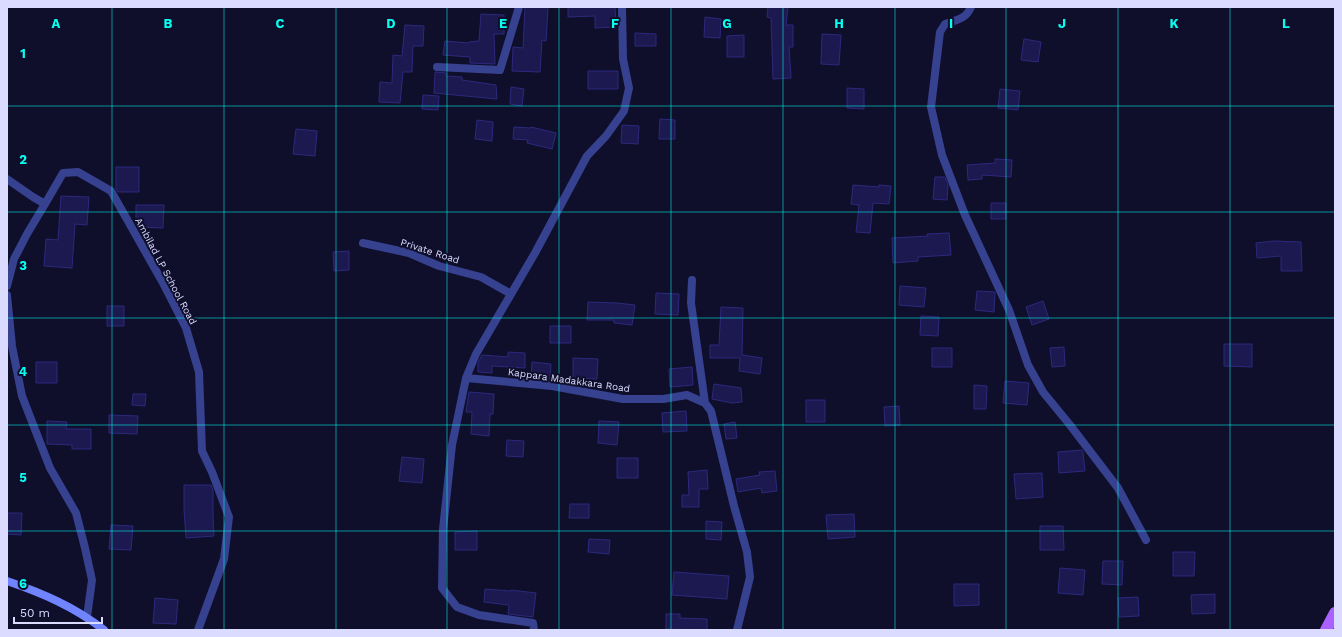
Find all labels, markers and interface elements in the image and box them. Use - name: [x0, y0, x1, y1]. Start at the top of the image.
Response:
- text: A: [52, 16, 61, 31]
- text: B: [164, 16, 173, 31]
- text: C: [276, 16, 285, 31]
- text: D: [386, 16, 396, 31]
- text: E: [499, 16, 507, 31]
- text: F: [611, 16, 619, 31]
- text: G: [722, 16, 732, 31]
- text: H: [834, 16, 844, 31]
- text: I: [949, 16, 953, 31]
- text: J: [1058, 16, 1066, 31]
- text: K: [1169, 16, 1179, 31]
- text: L: [1282, 16, 1290, 31]
- text: 1: [20, 46, 26, 61]
- text: 2: [19, 152, 27, 167]
- street label: Ambilad LP School Road: [133, 216, 199, 326]
- street label: Private Road: [399, 236, 461, 266]
- text: 3: [19, 258, 27, 273]
- text: 4: [19, 364, 28, 379]
- street label: Kappara Madakkara Road: [507, 366, 631, 394]
- text: 5: [19, 470, 27, 485]
- text: 6: [19, 576, 27, 591]
- scale bar: [14, 599, 102, 625]
- text: 50 m: [20, 606, 50, 620]

